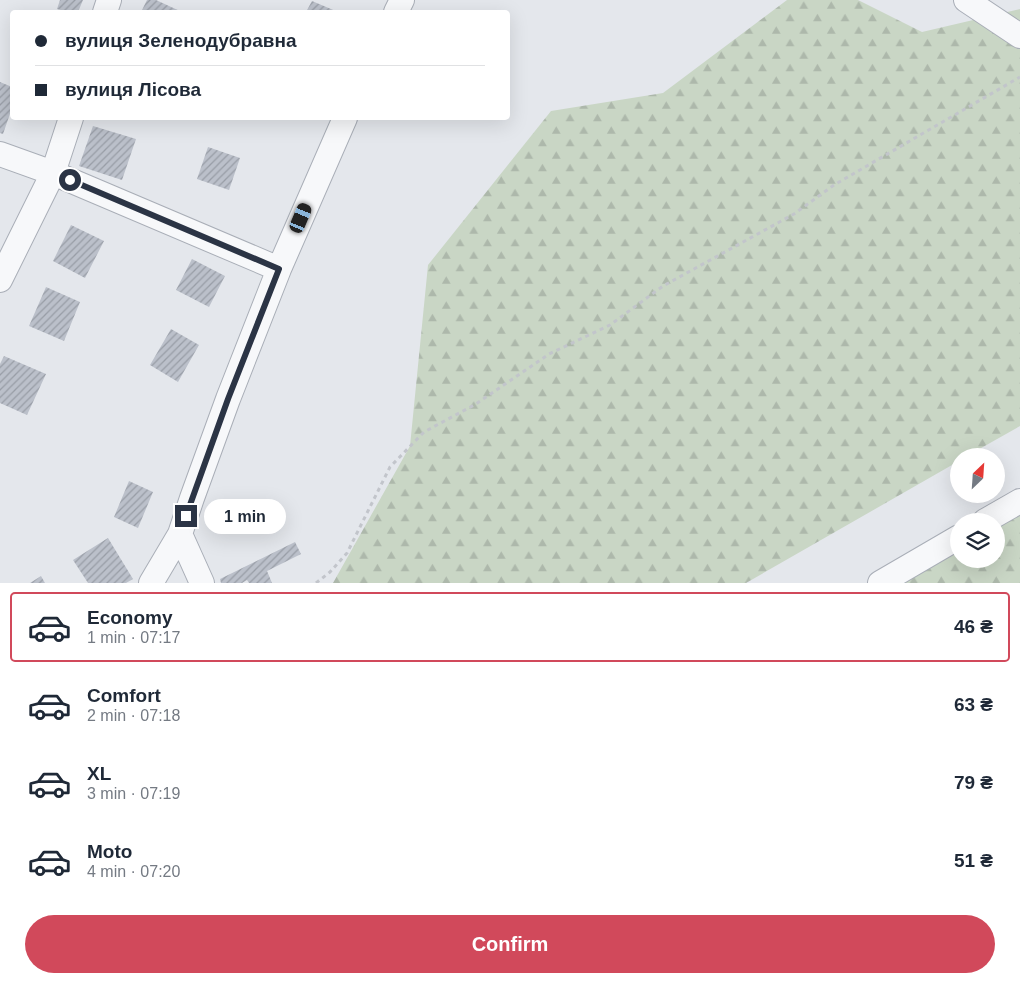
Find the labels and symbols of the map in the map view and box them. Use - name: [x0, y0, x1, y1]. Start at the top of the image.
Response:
- route start: [59, 169, 81, 191]
- car: [288, 201, 313, 235]
- north arrow: [950, 448, 1005, 502]
- callout: 1 min: [204, 498, 286, 534]
- route end: [175, 505, 197, 527]

